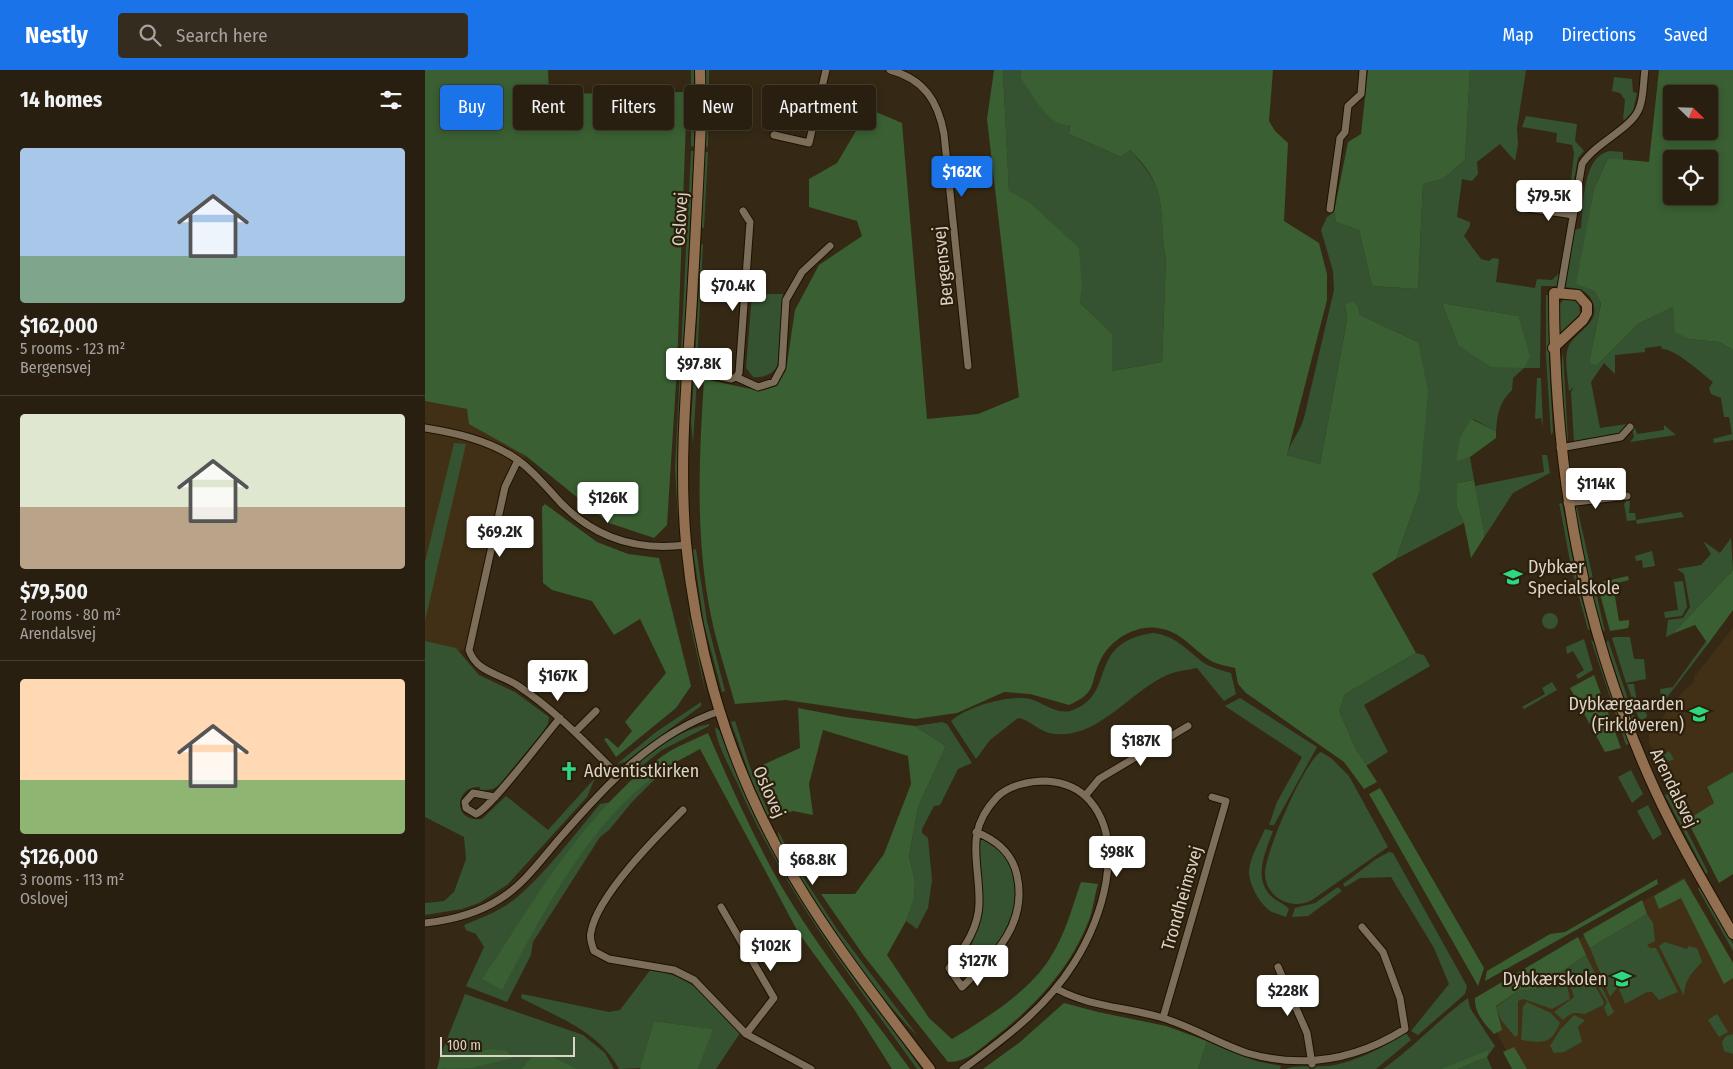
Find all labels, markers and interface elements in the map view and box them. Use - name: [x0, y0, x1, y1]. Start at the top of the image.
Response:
- search box: [118, 13, 468, 58]
- text: Nestly: [25, 21, 88, 49]
- icon: search: [136, 21, 164, 49]
- text: Search here: [176, 24, 268, 47]
- text: Map: [1502, 24, 1534, 46]
- text: Directions: [1562, 24, 1636, 46]
- text: Saved: [1664, 24, 1708, 46]
- chip: Buy: [440, 85, 503, 130]
- chip: Rent: [513, 85, 583, 130]
- chip: Filters: [593, 85, 674, 130]
- chip: New: [684, 85, 752, 130]
- chip: Apartment: [762, 85, 876, 130]
- north arrow: [1663, 85, 1717, 140]
- map controls: [1663, 85, 1718, 205]
- icon: filters: [377, 86, 405, 114]
- text: 14 homes: [20, 87, 102, 113]
- button: locate: [1663, 150, 1718, 205]
- pin: $162K: [927, 156, 997, 198]
- text: $162K: [942, 162, 982, 181]
- pin: $79.5K: [1508, 180, 1590, 222]
- icon: home: [168, 181, 258, 271]
- text: $79.5K: [1527, 186, 1571, 205]
- street label: Oslovej: [668, 191, 692, 247]
- street label: Bergensvej: [928, 225, 958, 307]
- pin: $70.4K: [692, 270, 774, 312]
- text: $70.4K: [711, 276, 755, 295]
- text: $162,000: [20, 313, 98, 339]
- text: 5 rooms · 123 m²: [20, 339, 125, 358]
- pin: $97.8K: [658, 348, 740, 390]
- text: $97.8K: [677, 354, 721, 373]
- text: Bergensvej: [20, 358, 91, 377]
- icon: home: [168, 446, 258, 536]
- pin: $114K: [1561, 468, 1631, 510]
- text: $114K: [1577, 474, 1615, 493]
- pin: $126K: [573, 482, 643, 524]
- text: $126K: [588, 488, 628, 507]
- pin: $69.2K: [459, 516, 541, 558]
- text: $69.2K: [478, 522, 522, 541]
- place label: Dybkær Specialskole: [1528, 556, 1620, 599]
- school or university icon: Dybkær Specialskole: [1502, 566, 1524, 588]
- text: $79,500: [20, 579, 88, 605]
- text: 2 rooms · 80 m²: [20, 605, 121, 624]
- text: Arendalsvej: [20, 624, 96, 643]
- pin: $167K: [523, 660, 593, 702]
- text: $167K: [539, 666, 577, 685]
- place label: Dybkærgaarden (Firkløveren): [1568, 693, 1684, 736]
- school or university icon: Dybkærgaarden (Firkløveren): [1688, 703, 1710, 725]
- icon: home: [168, 711, 258, 801]
- pin: $187K: [1106, 724, 1176, 767]
- text: $187K: [1122, 731, 1160, 750]
- street label: Arendalsvej: [1645, 745, 1703, 831]
- church icon: Adventistkirken: [558, 760, 580, 782]
- place label: Adventistkirken: [584, 760, 699, 782]
- street label: Oslovej: [748, 763, 790, 821]
- pin: $98K: [1087, 836, 1147, 878]
- text: $98K: [1100, 842, 1134, 861]
- street label: Trondheimsvej: [1157, 843, 1207, 953]
- text: $126,000: [20, 844, 98, 870]
- pin: $68.8K: [772, 844, 854, 886]
- text: $68.8K: [790, 850, 836, 869]
- text: 3 rooms · 113 m²: [20, 870, 124, 889]
- text: Oslovej: [20, 889, 68, 908]
- pin: $102K: [736, 930, 806, 972]
- text: $102K: [751, 936, 791, 955]
- pin: $127K: [943, 944, 1013, 987]
- text: $127K: [959, 951, 997, 970]
- place label: Dybkærskolen: [1503, 968, 1607, 990]
- school or university icon: Dybkærskolen: [1611, 968, 1633, 990]
- pin: $228K: [1253, 974, 1323, 1017]
- text: $228K: [1268, 981, 1308, 1000]
- scale bar: [440, 1034, 575, 1057]
- text: 100 m: [447, 1037, 481, 1054]

